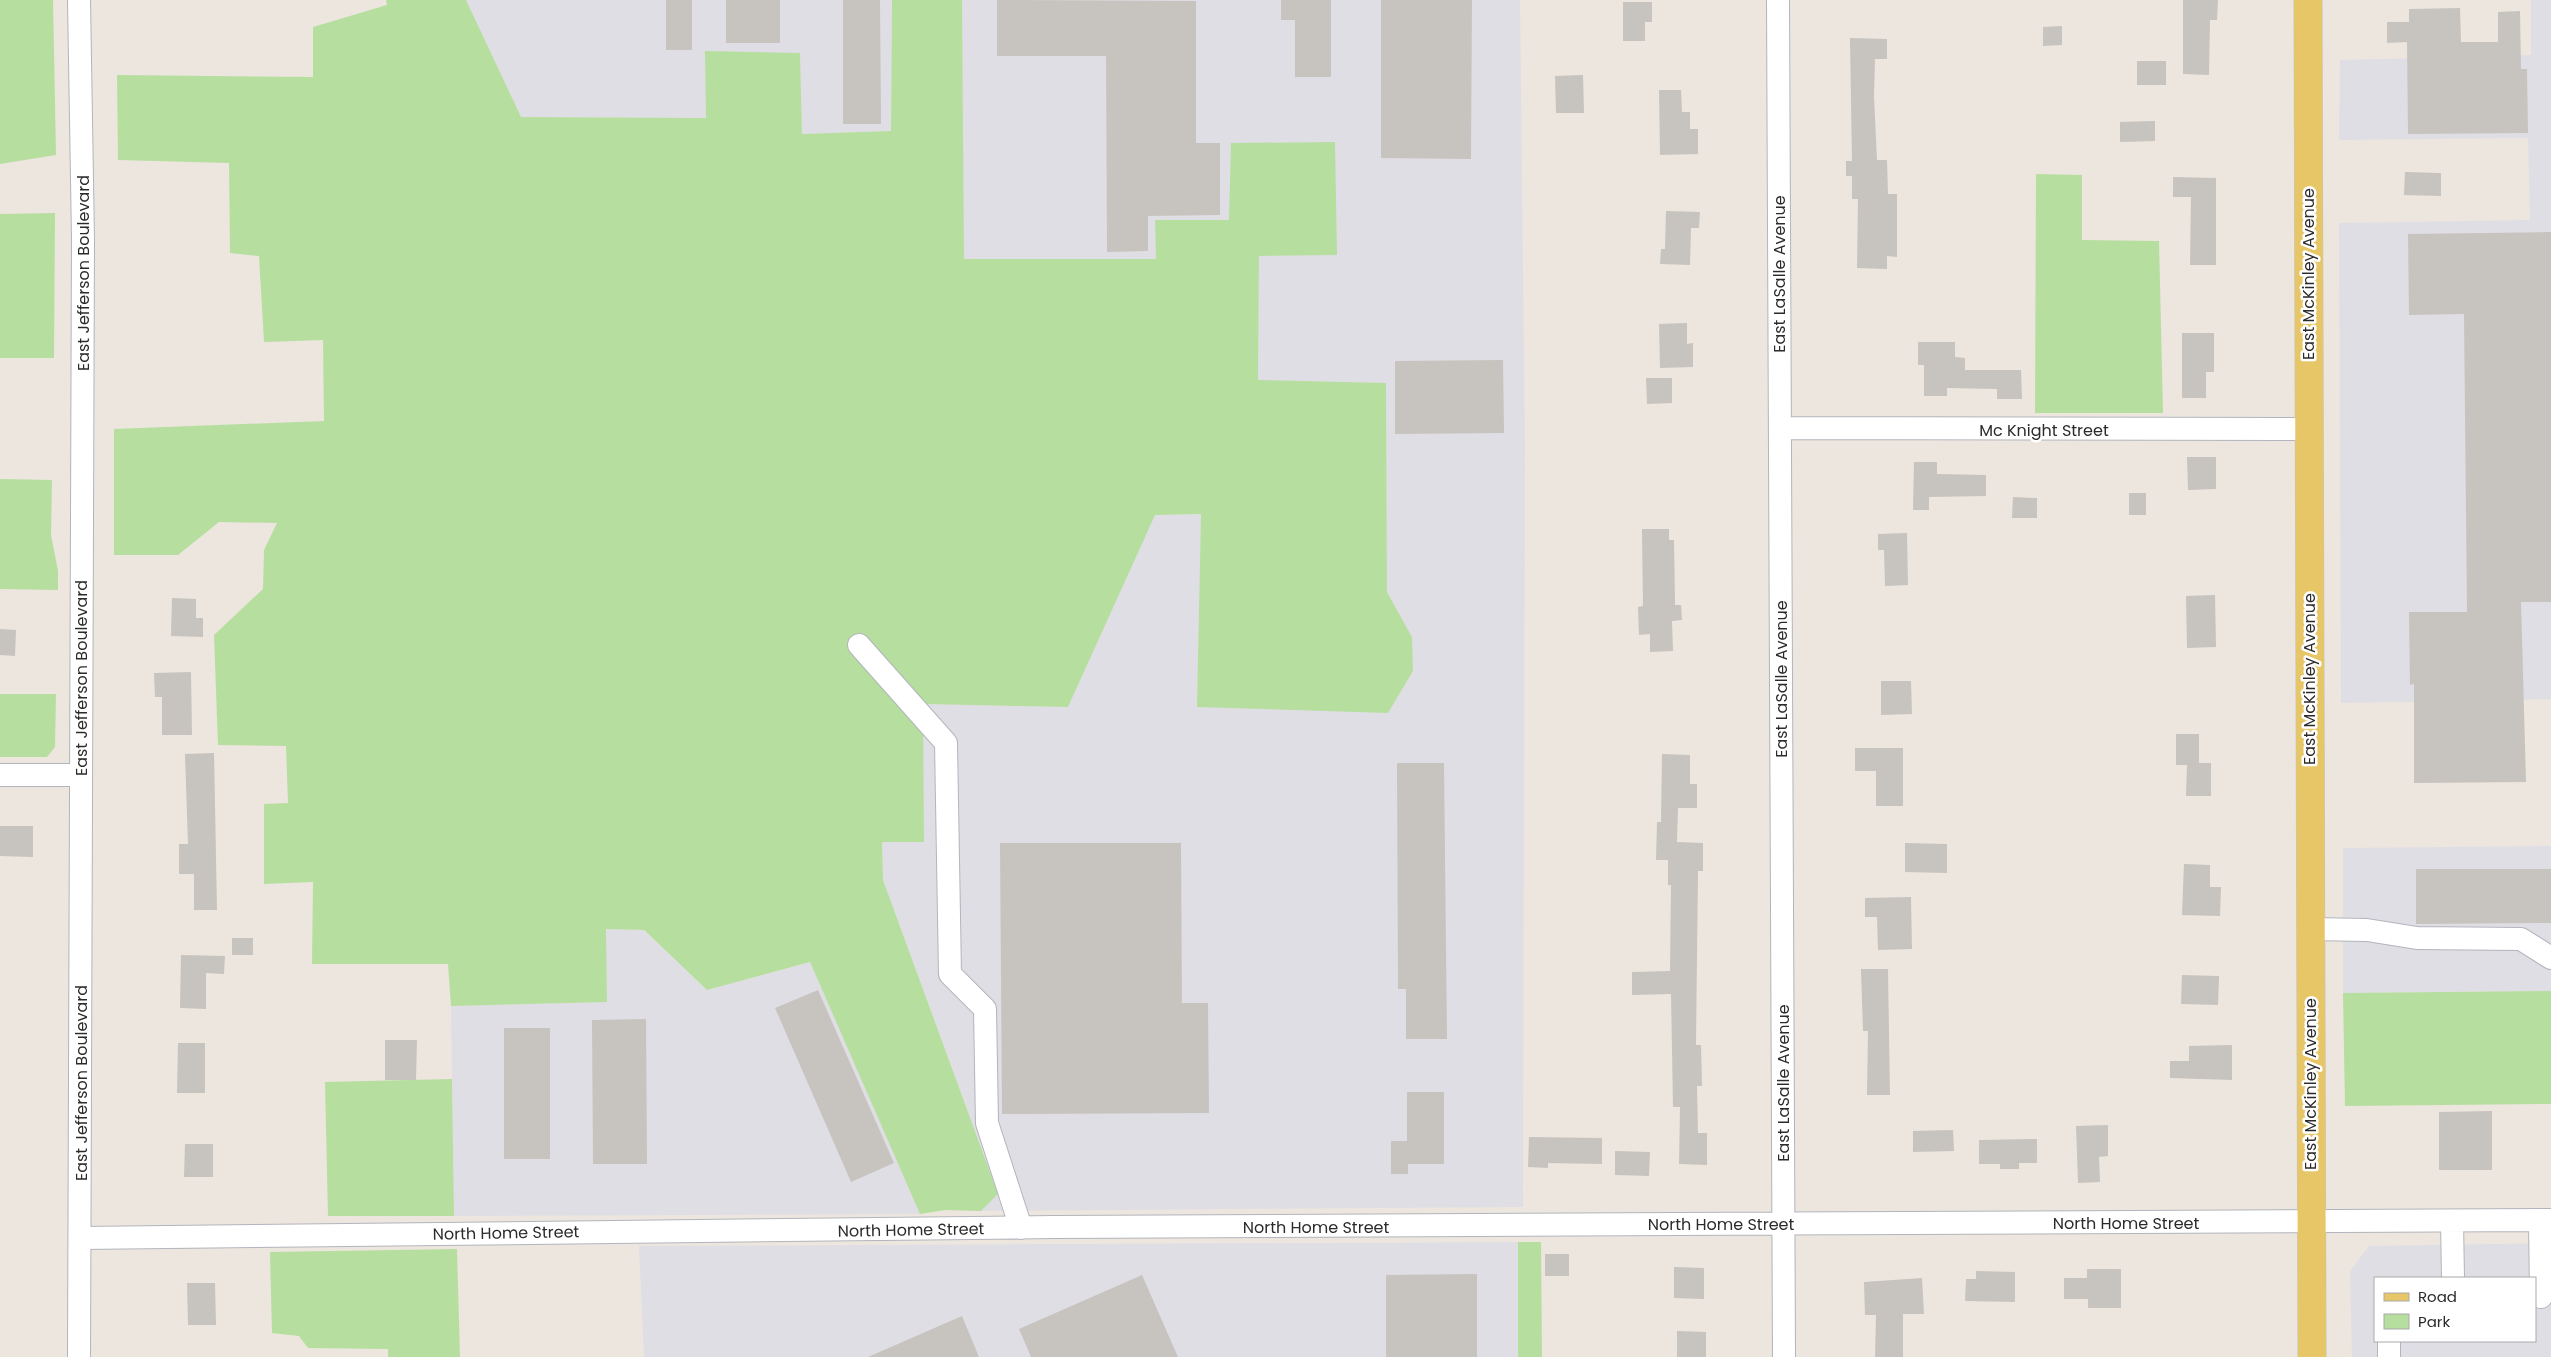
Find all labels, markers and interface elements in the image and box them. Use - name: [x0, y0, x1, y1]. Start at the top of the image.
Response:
- street label: East Jefferson Boulevard: [72, 175, 95, 371]
- street label: East McKinley Avenue: [2297, 188, 2320, 360]
- street label: East LaSalle Avenue: [1768, 195, 1791, 353]
- street label: Mc Knight Street: [1979, 419, 2109, 442]
- street label: East Jefferson Boulevard: [70, 580, 93, 776]
- street label: East McKinley Avenue: [2298, 593, 2321, 765]
- street label: East LaSalle Avenue: [1770, 600, 1793, 758]
- street label: East Jefferson Boulevard: [70, 985, 93, 1181]
- street label: East McKinley Avenue: [2299, 998, 2322, 1170]
- street label: East LaSalle Avenue: [1772, 1004, 1795, 1162]
- street label: North Home Street: [2053, 1212, 2199, 1235]
- street label: North Home Street: [1648, 1213, 1794, 1236]
- street label: North Home Street: [1243, 1216, 1389, 1239]
- street label: North Home Street: [837, 1217, 985, 1243]
- street label: North Home Street: [432, 1220, 580, 1246]
- legend: [2374, 1277, 2536, 1342]
- text: Road: [2418, 1286, 2457, 1307]
- text: Park: [2418, 1311, 2450, 1332]

